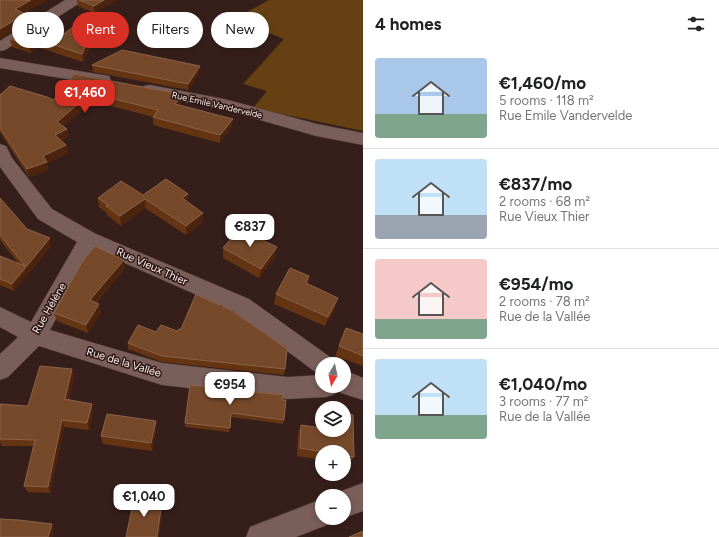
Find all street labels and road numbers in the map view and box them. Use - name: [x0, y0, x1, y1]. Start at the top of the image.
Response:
- street label: Rue Emile Vandervelde: [171, 89, 263, 120]
- street label: Rue Vieux Thier: [114, 245, 190, 288]
- street label: Rue Hélène: [30, 280, 69, 336]
- street label: Rue de la Vallée: [85, 345, 163, 380]

